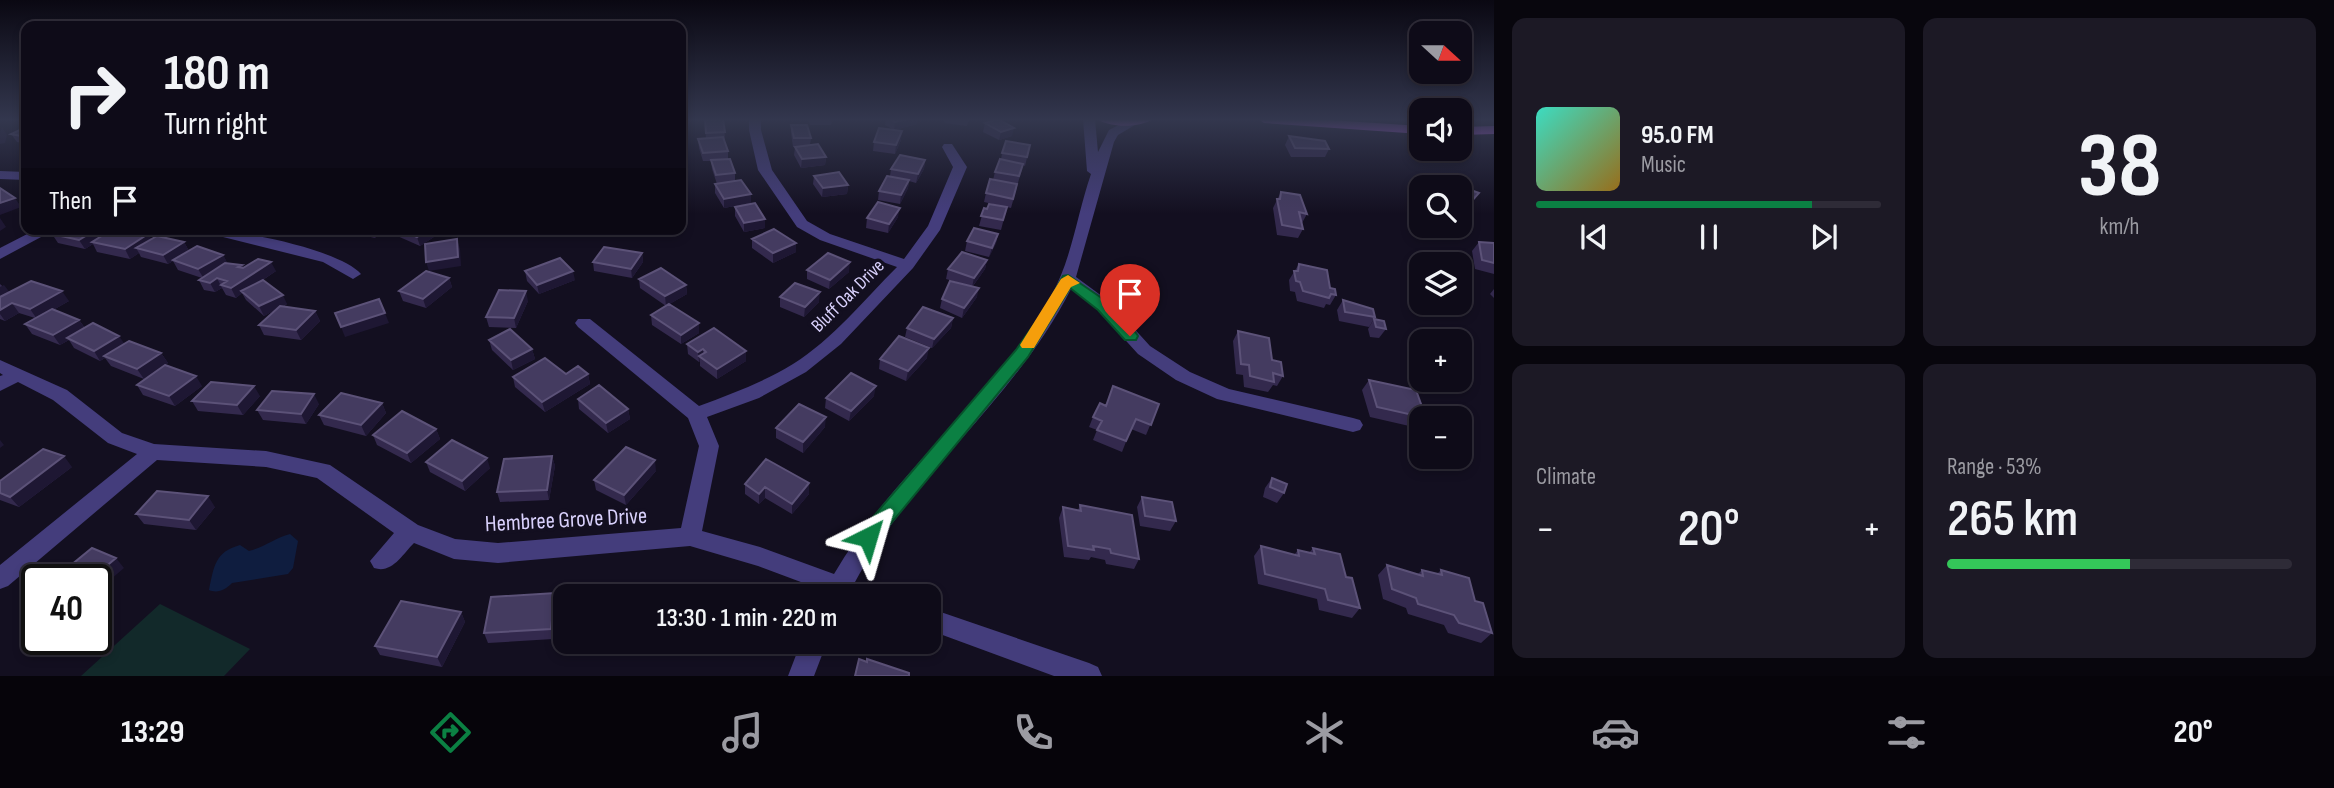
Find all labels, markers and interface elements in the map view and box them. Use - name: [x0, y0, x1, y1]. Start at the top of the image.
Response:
- north arrow: [1409, 21, 1472, 84]
- map controls: [1409, 21, 1472, 469]
- text: 180 m: [164, 45, 270, 104]
- icon: right: [49, 49, 140, 140]
- button: sound: [1409, 98, 1472, 161]
- text: Turn right: [164, 105, 268, 144]
- text: 38: [2078, 113, 2161, 222]
- text: 95.0 FM: [1641, 120, 1714, 151]
- text: Music: [1641, 151, 1686, 179]
- button: search: [1409, 175, 1472, 238]
- icon: arrive: [106, 182, 144, 220]
- text: Then: [49, 186, 92, 217]
- text: km/h: [2100, 213, 2139, 241]
- icon: previous: [1575, 218, 1613, 256]
- icon: pause: [1690, 218, 1728, 256]
- icon: next: [1805, 218, 1843, 256]
- button: layers: [1409, 252, 1472, 315]
- street label: Bluff Oak Drive: [807, 255, 889, 337]
- pin: [1100, 264, 1160, 336]
- icon: arrive: [1111, 275, 1149, 313]
- button: +: [1409, 329, 1472, 392]
- button: −: [1409, 406, 1472, 469]
- text: Range · 53%: [1947, 453, 2042, 481]
- text: Climate: [1536, 463, 1596, 491]
- text: 265 km: [1947, 488, 2078, 551]
- text: 20°: [1677, 498, 1740, 561]
- position arrow: [831, 500, 905, 574]
- street label: Hembree Grove Drive: [484, 502, 648, 538]
- text: −: [1536, 507, 1555, 552]
- text: +: [1862, 507, 1881, 552]
- speed limit sign: 40: [21, 564, 112, 655]
- text: 13:30 · 1 min · 220 m: [657, 603, 837, 634]
- icon: directions: [426, 708, 475, 757]
- icon: music: [718, 708, 767, 757]
- icon: phone: [1009, 708, 1058, 757]
- icon: climate: [1300, 708, 1349, 757]
- icon: car: [1591, 708, 1640, 757]
- icon: filters: [1882, 708, 1931, 757]
- text: 13:29: [121, 713, 184, 752]
- text: 20°: [2174, 713, 2213, 752]

